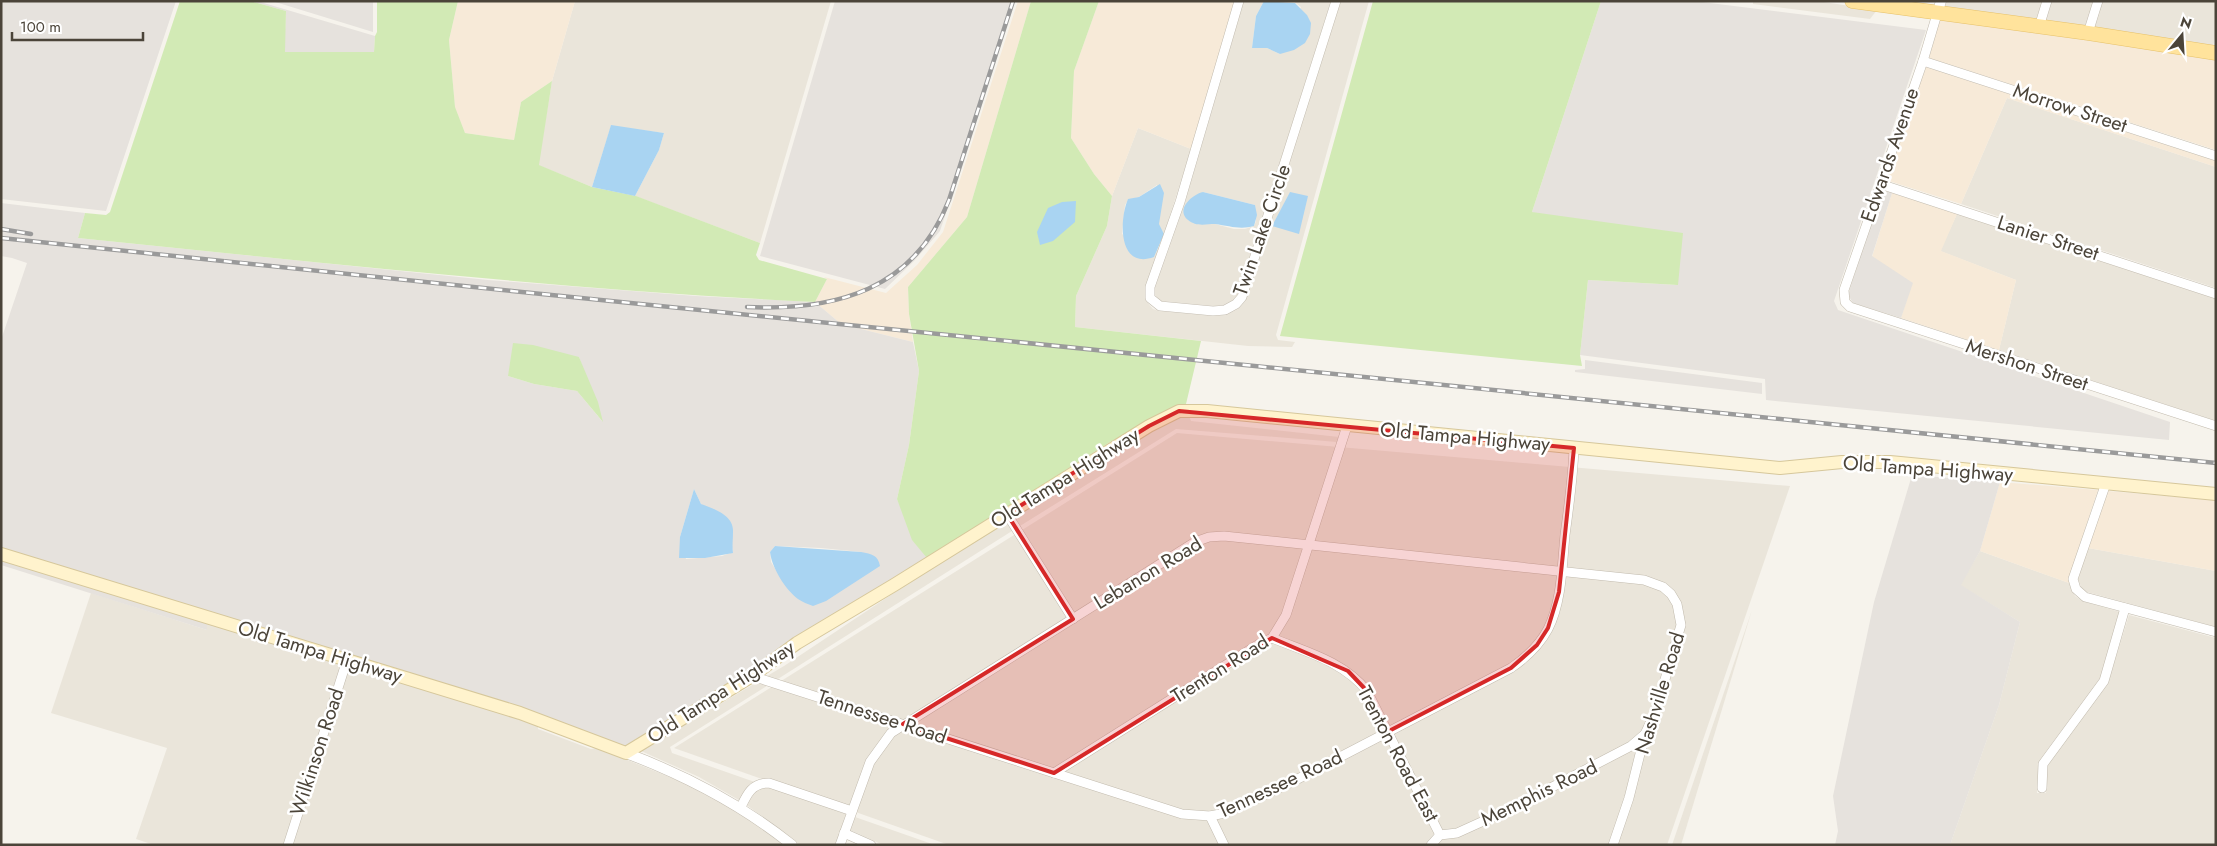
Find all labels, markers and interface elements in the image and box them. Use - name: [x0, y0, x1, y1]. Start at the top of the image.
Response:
- scale bar: [12, 10, 144, 42]
- north arrow: [2157, 10, 2207, 60]
- text: N: [2178, 11, 2194, 34]
- text: 100 m: [20, 16, 61, 38]
- street label: Morrow Street: [2009, 76, 2131, 140]
- street label: Edwards Avenue: [1853, 84, 1927, 226]
- street label: Twin Lake Circle: [1226, 160, 1298, 300]
- street label: Lanier Street: [1993, 208, 2103, 268]
- street label: Mershon Street: [1962, 332, 2092, 398]
- street label: Old Tampa Highway: [1379, 415, 1551, 459]
- street label: Old Tampa Highway: [985, 420, 1145, 535]
- street label: Old Tampa Highway: [1842, 449, 2014, 489]
- street label: Lebanon Road: [1089, 529, 1207, 617]
- street label: Old Tampa Highway: [234, 613, 406, 691]
- street label: Trenton Road: [1165, 627, 1275, 711]
- street label: Nashville Road: [1628, 628, 1692, 758]
- street label: Old Tampa Highway: [642, 633, 801, 751]
- street label: Trenton Road East: [1350, 681, 1446, 827]
- street label: Tennessee Road: [813, 682, 951, 752]
- street label: Wilkinson Road: [283, 684, 351, 820]
- street label: Tennessee Road: [1213, 742, 1347, 826]
- street label: Memphis Road: [1476, 752, 1602, 834]

